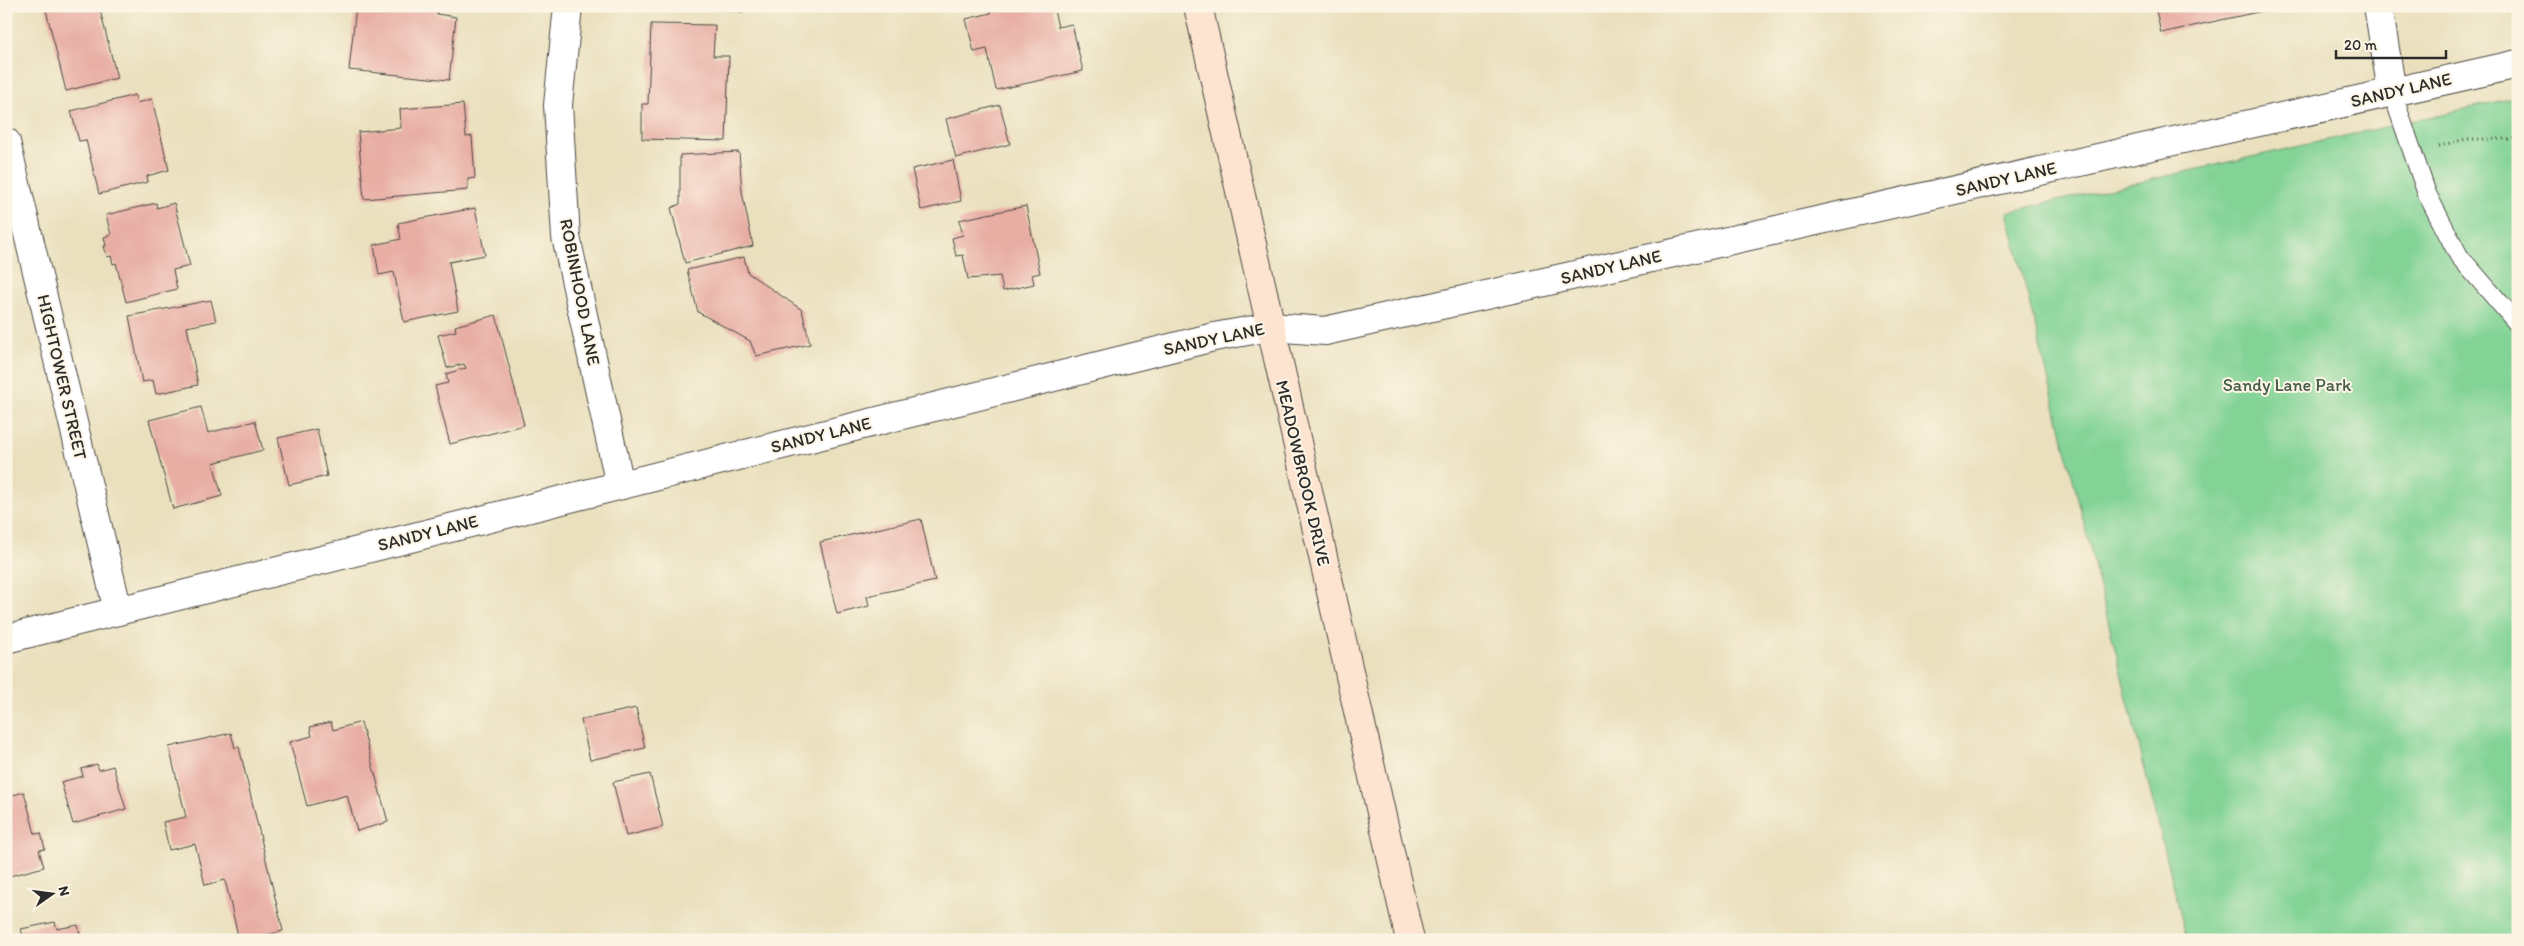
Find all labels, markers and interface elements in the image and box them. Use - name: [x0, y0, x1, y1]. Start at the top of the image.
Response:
- scale bar: [2336, 28, 2446, 60]
- text: 20 m: [2344, 36, 2378, 54]
- street label: SANDY LANE: [2348, 68, 2454, 112]
- street label: SANDY LANE: [1953, 157, 2059, 201]
- street label: ROBINHOOD LANE: [555, 217, 605, 367]
- street label: SANDY LANE: [1558, 245, 1664, 289]
- street label: HIGHTOWER STREET: [32, 292, 92, 462]
- street label: SANDY LANE: [1161, 318, 1267, 360]
- park label: Sandy Lane Park: [2223, 374, 2352, 396]
- street label: MEADOWBROOK DRIVE: [1271, 378, 1335, 568]
- street label: SANDY LANE: [769, 412, 874, 458]
- street label: SANDY LANE: [376, 510, 481, 556]
- north arrow: [28, 868, 78, 918]
- text: N: [55, 884, 74, 898]

